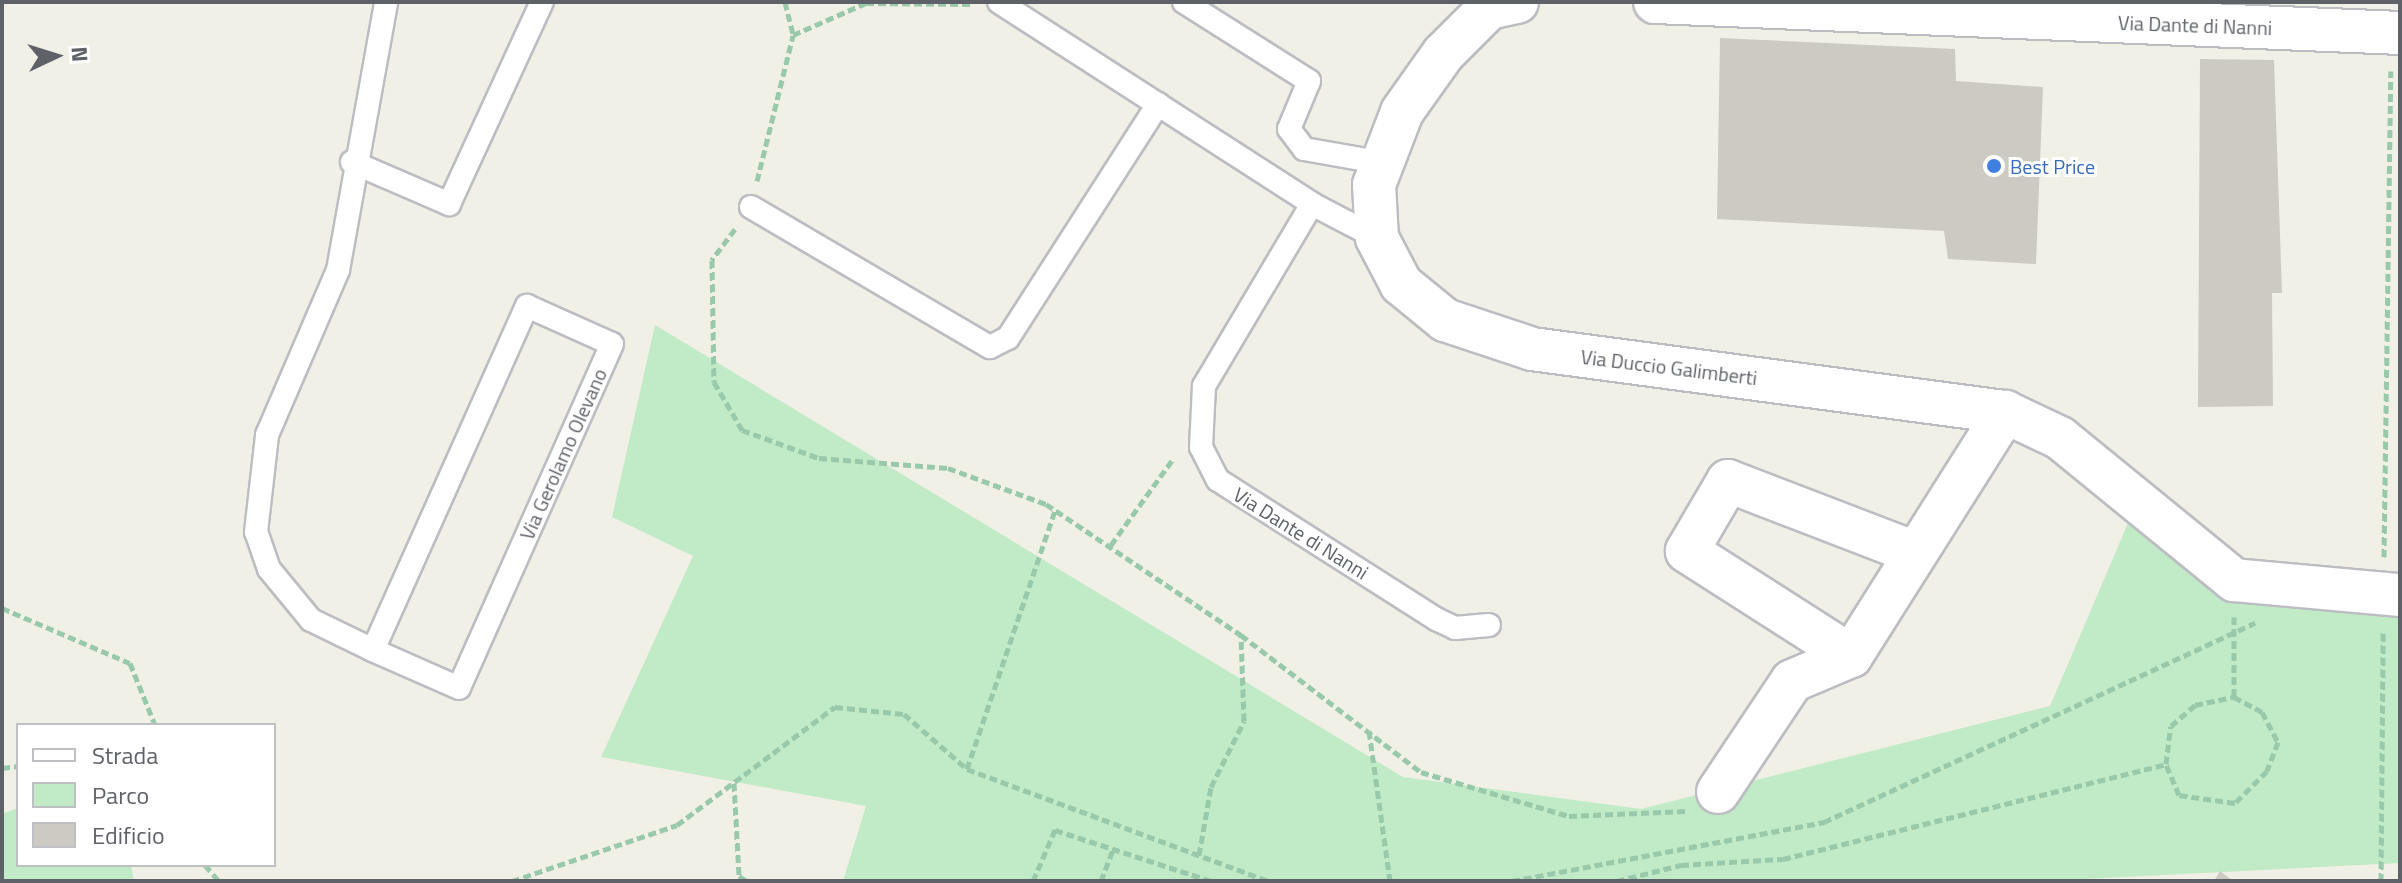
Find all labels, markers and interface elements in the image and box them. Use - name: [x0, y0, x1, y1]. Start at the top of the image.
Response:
- street label: Via Dante di Nanni: [2117, 10, 2273, 40]
- north arrow: [16, 16, 96, 96]
- text: N: [62, 46, 97, 63]
- place label: Best Price: [2010, 154, 2095, 178]
- marker: Best Price: [1985, 157, 2003, 175]
- street label: Via Duccio Galimberti: [1579, 344, 1759, 390]
- street label: Via Gerolamo Olevano: [514, 365, 612, 543]
- street label: Via Dante di Nanni: [1229, 482, 1373, 584]
- legend: [16, 723, 276, 867]
- text: Strada: [92, 737, 158, 773]
- text: Parco: [92, 777, 149, 813]
- text: Edificio: [92, 817, 165, 853]

